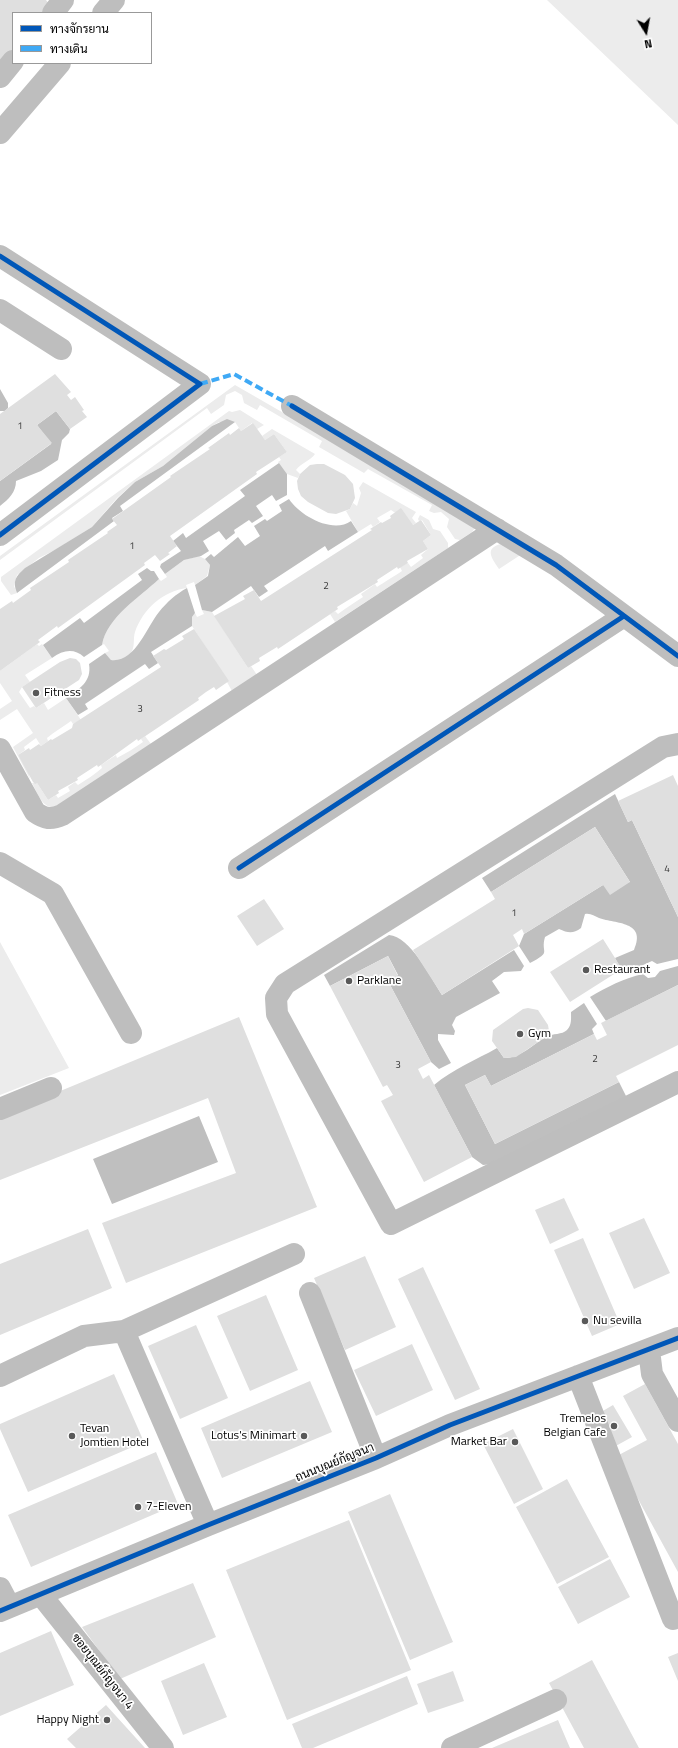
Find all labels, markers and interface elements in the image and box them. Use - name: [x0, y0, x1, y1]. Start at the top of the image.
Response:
- legend: [12, 12, 152, 64]
- north arrow: [626, 12, 666, 52]
- text: ทางจักรยาน: [50, 19, 109, 38]
- text: N: [643, 35, 654, 52]
- text: ทางเดิน: [50, 39, 88, 58]
- house number: 1: [17, 421, 23, 433]
- house number: 1: [129, 541, 135, 553]
- house number: 2: [323, 581, 329, 593]
- place label: Fitness: [44, 686, 81, 700]
- marker: Fitness: [31, 688, 41, 698]
- house number: 3: [137, 704, 143, 716]
- house number: 4: [664, 864, 670, 876]
- house number: 1: [511, 908, 517, 920]
- place label: Restaurant: [594, 963, 650, 977]
- marker: Restaurant: [581, 965, 591, 975]
- place label: Parklane: [357, 974, 401, 988]
- marker: Parklane: [344, 976, 354, 986]
- place label: Gym: [528, 1027, 551, 1041]
- marker: Gym: [515, 1029, 525, 1039]
- house number: 2: [592, 1054, 598, 1066]
- house number: 3: [395, 1060, 401, 1072]
- place label: Nu sevilla: [593, 1314, 642, 1328]
- marker: Nu sevilla: [580, 1316, 590, 1326]
- place label: Tremelos Belgian Cafe: [543, 1412, 606, 1440]
- marker: Tremelos Belgian Cafe: [609, 1421, 619, 1431]
- place label: Tevan Jomtien Hotel: [80, 1422, 149, 1450]
- place label: Lotus's Minimart: [211, 1429, 296, 1443]
- marker: Tevan Jomtien Hotel: [67, 1431, 77, 1441]
- marker: Lotus's Minimart: [299, 1431, 309, 1441]
- place label: Market Bar: [451, 1435, 507, 1449]
- marker: Market Bar: [510, 1437, 520, 1447]
- street label: ถนนบุณย์กัญจนา: [293, 1441, 377, 1485]
- place label: 7-Eleven: [146, 1500, 192, 1514]
- marker: 7-Eleven: [133, 1502, 143, 1512]
- street label: ซอยบุณย์กัญจนา 4: [68, 1631, 136, 1713]
- place label: Happy Night: [36, 1713, 99, 1727]
- marker: Happy Night: [102, 1715, 112, 1725]

